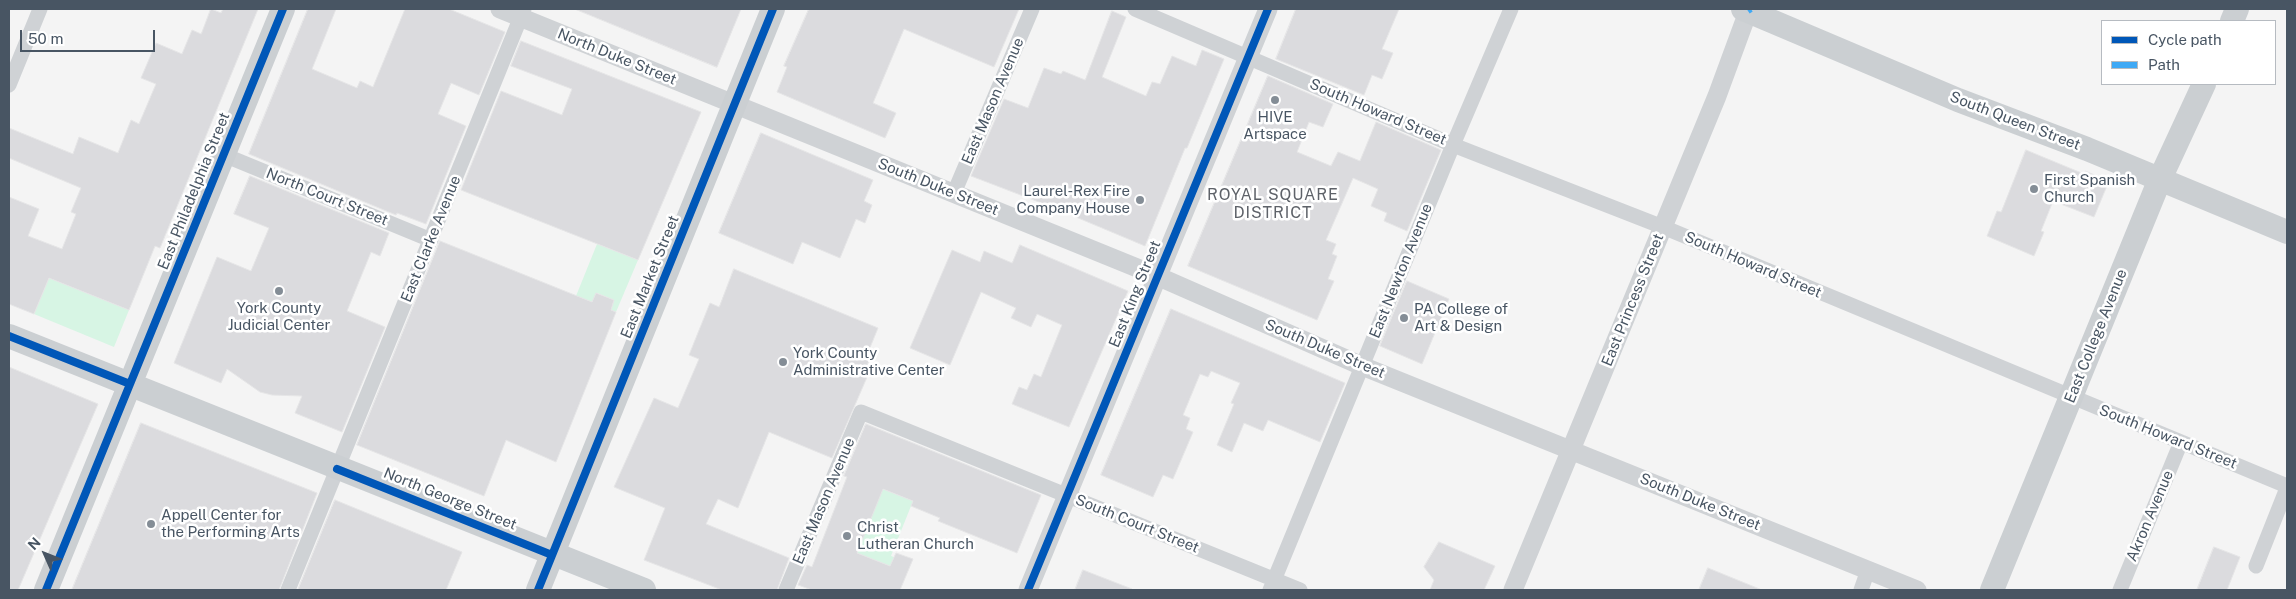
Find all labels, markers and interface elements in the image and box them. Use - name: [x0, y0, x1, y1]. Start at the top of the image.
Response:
- scale bar: [22, 20, 158, 52]
- legend: [2101, 20, 2276, 85]
- street label: North Duke Street: [555, 25, 679, 89]
- text: 50 m: [28, 30, 63, 47]
- text: Cycle path: [2148, 31, 2222, 48]
- street label: East Mason Avenue: [958, 35, 1028, 167]
- text: Path: [2148, 56, 2180, 73]
- street label: South Howard Street: [1307, 75, 1449, 149]
- street label: South Queen Street: [1947, 88, 2083, 154]
- marker: HIVE Artspace: [1269, 94, 1281, 106]
- place label: HIVE Artspace: [1243, 108, 1307, 143]
- street label: East Philadelphia Street: [154, 110, 234, 272]
- street label: South Duke Street: [875, 155, 1001, 219]
- street label: North Court Street: [263, 164, 391, 230]
- place label: First Spanish Church: [2044, 171, 2135, 206]
- street label: East Clarke Avenue: [397, 173, 465, 305]
- place label: Laurel-Rex Fire Company House: [1016, 182, 1130, 217]
- marker: First Spanish Church: [2028, 183, 2040, 195]
- district label: ROYAL SQUARE DISTRICT: [1206, 185, 1340, 223]
- marker: Laurel-Rex Fire Company House: [1134, 194, 1146, 206]
- street label: East Newton Avenue: [1366, 201, 1436, 341]
- street label: East Market Street: [617, 213, 683, 341]
- street label: South Howard Street: [1682, 228, 1824, 302]
- street label: East Princess Street: [1598, 231, 1668, 369]
- street label: East King Street: [1105, 238, 1165, 350]
- street label: East College Avenue: [2061, 266, 2131, 406]
- marker: York County Judicial Center: [273, 285, 285, 297]
- place label: York County Judicial Center: [228, 299, 330, 334]
- place label: PA College of Art & Design: [1414, 300, 1508, 335]
- marker: PA College of Art & Design: [1398, 312, 1410, 324]
- street label: South Duke Street: [1262, 316, 1388, 382]
- place label: York County Administrative Center: [793, 344, 945, 379]
- marker: York County Administrative Center: [777, 356, 789, 368]
- street label: South Howard Street: [2096, 401, 2240, 473]
- street label: East Mason Avenue: [789, 435, 859, 567]
- street label: North George Street: [381, 464, 519, 534]
- street label: Akron Avenue: [2123, 468, 2177, 564]
- street label: South Duke Street: [1637, 470, 1763, 534]
- street label: South Court Street: [1073, 491, 1201, 557]
- place label: Appell Center for the Performing Arts: [161, 506, 300, 541]
- marker: Appell Center for the Performing Arts: [145, 518, 157, 530]
- place label: Christ Lutheran Church: [857, 518, 974, 553]
- north arrow: [20, 529, 70, 579]
- marker: Christ Lutheran Church: [841, 530, 853, 542]
- text: N: [25, 534, 44, 553]

